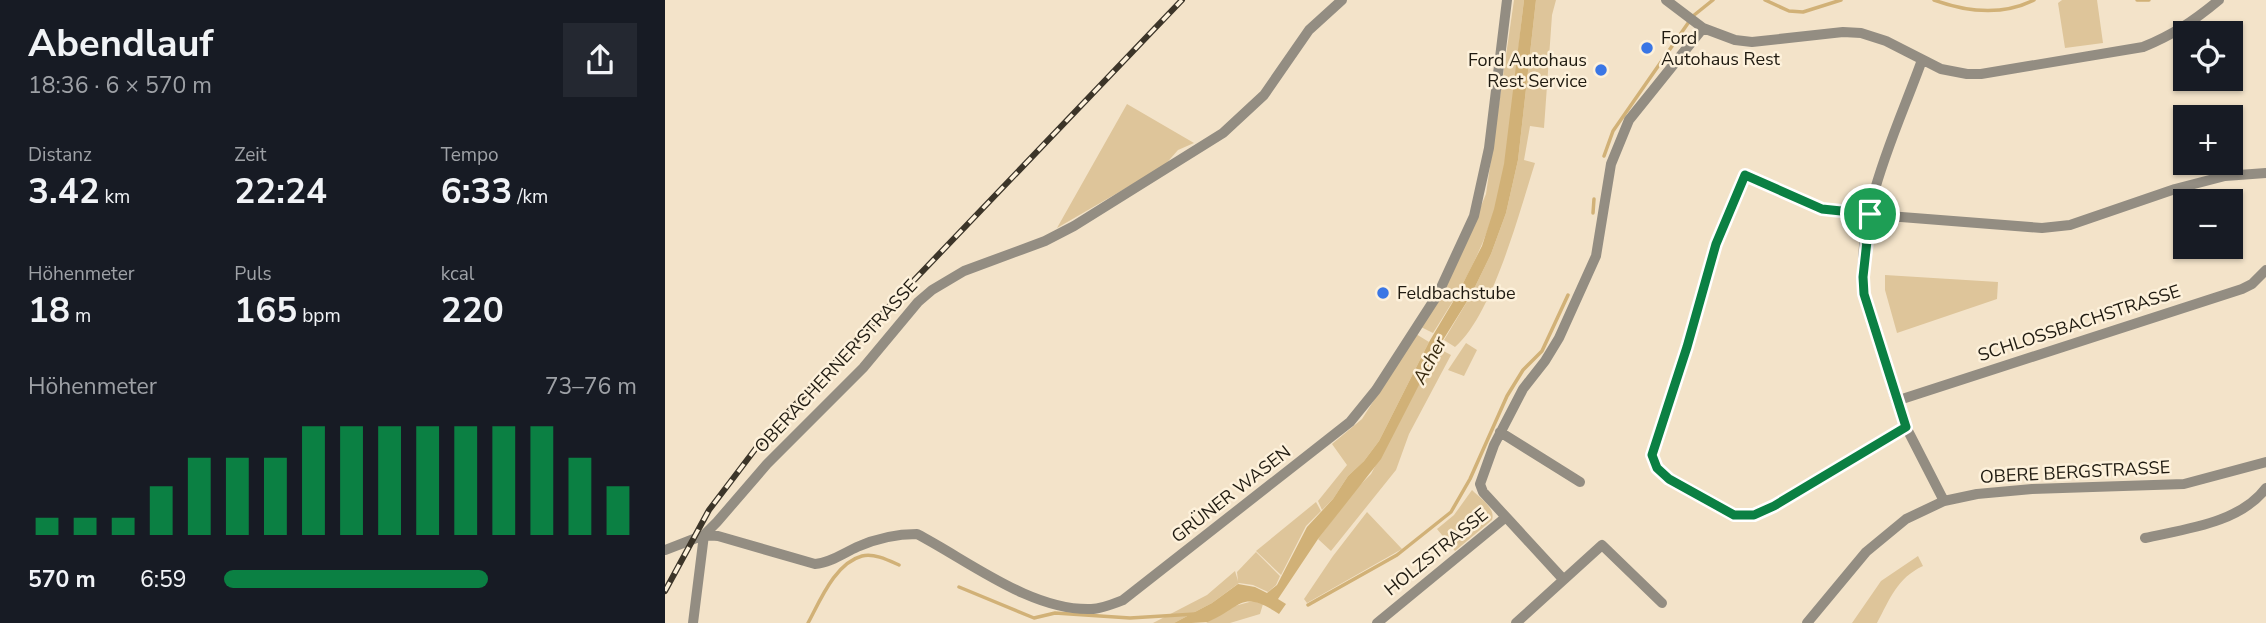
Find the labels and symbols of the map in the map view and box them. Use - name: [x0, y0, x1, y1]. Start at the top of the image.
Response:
- place label: Ford Autohaus Rest: [1661, 26, 1781, 71]
- marker: Ford Autohaus Rest: [1639, 40, 1655, 56]
- place label: Ford Autohaus Rest Service: [1468, 48, 1587, 93]
- marker: Ford Autohaus Rest Service: [1593, 62, 1609, 78]
- pin: [1840, 184, 1900, 244]
- street label: OBERACHERNER STRASSE: [749, 274, 923, 458]
- street label: SCHLOSSBACHSTRASSE: [1975, 279, 2183, 367]
- place label: Feldbachstube: [1397, 281, 1515, 305]
- marker: Feldbachstube: [1375, 285, 1391, 301]
- water label: Acher: [1406, 331, 1454, 390]
- street label: GRÜNER WASEN: [1166, 440, 1296, 548]
- street label: OBERE BERGSTRASSE: [1979, 455, 2171, 489]
- street label: HOLZSTRASSE: [1379, 503, 1493, 601]

